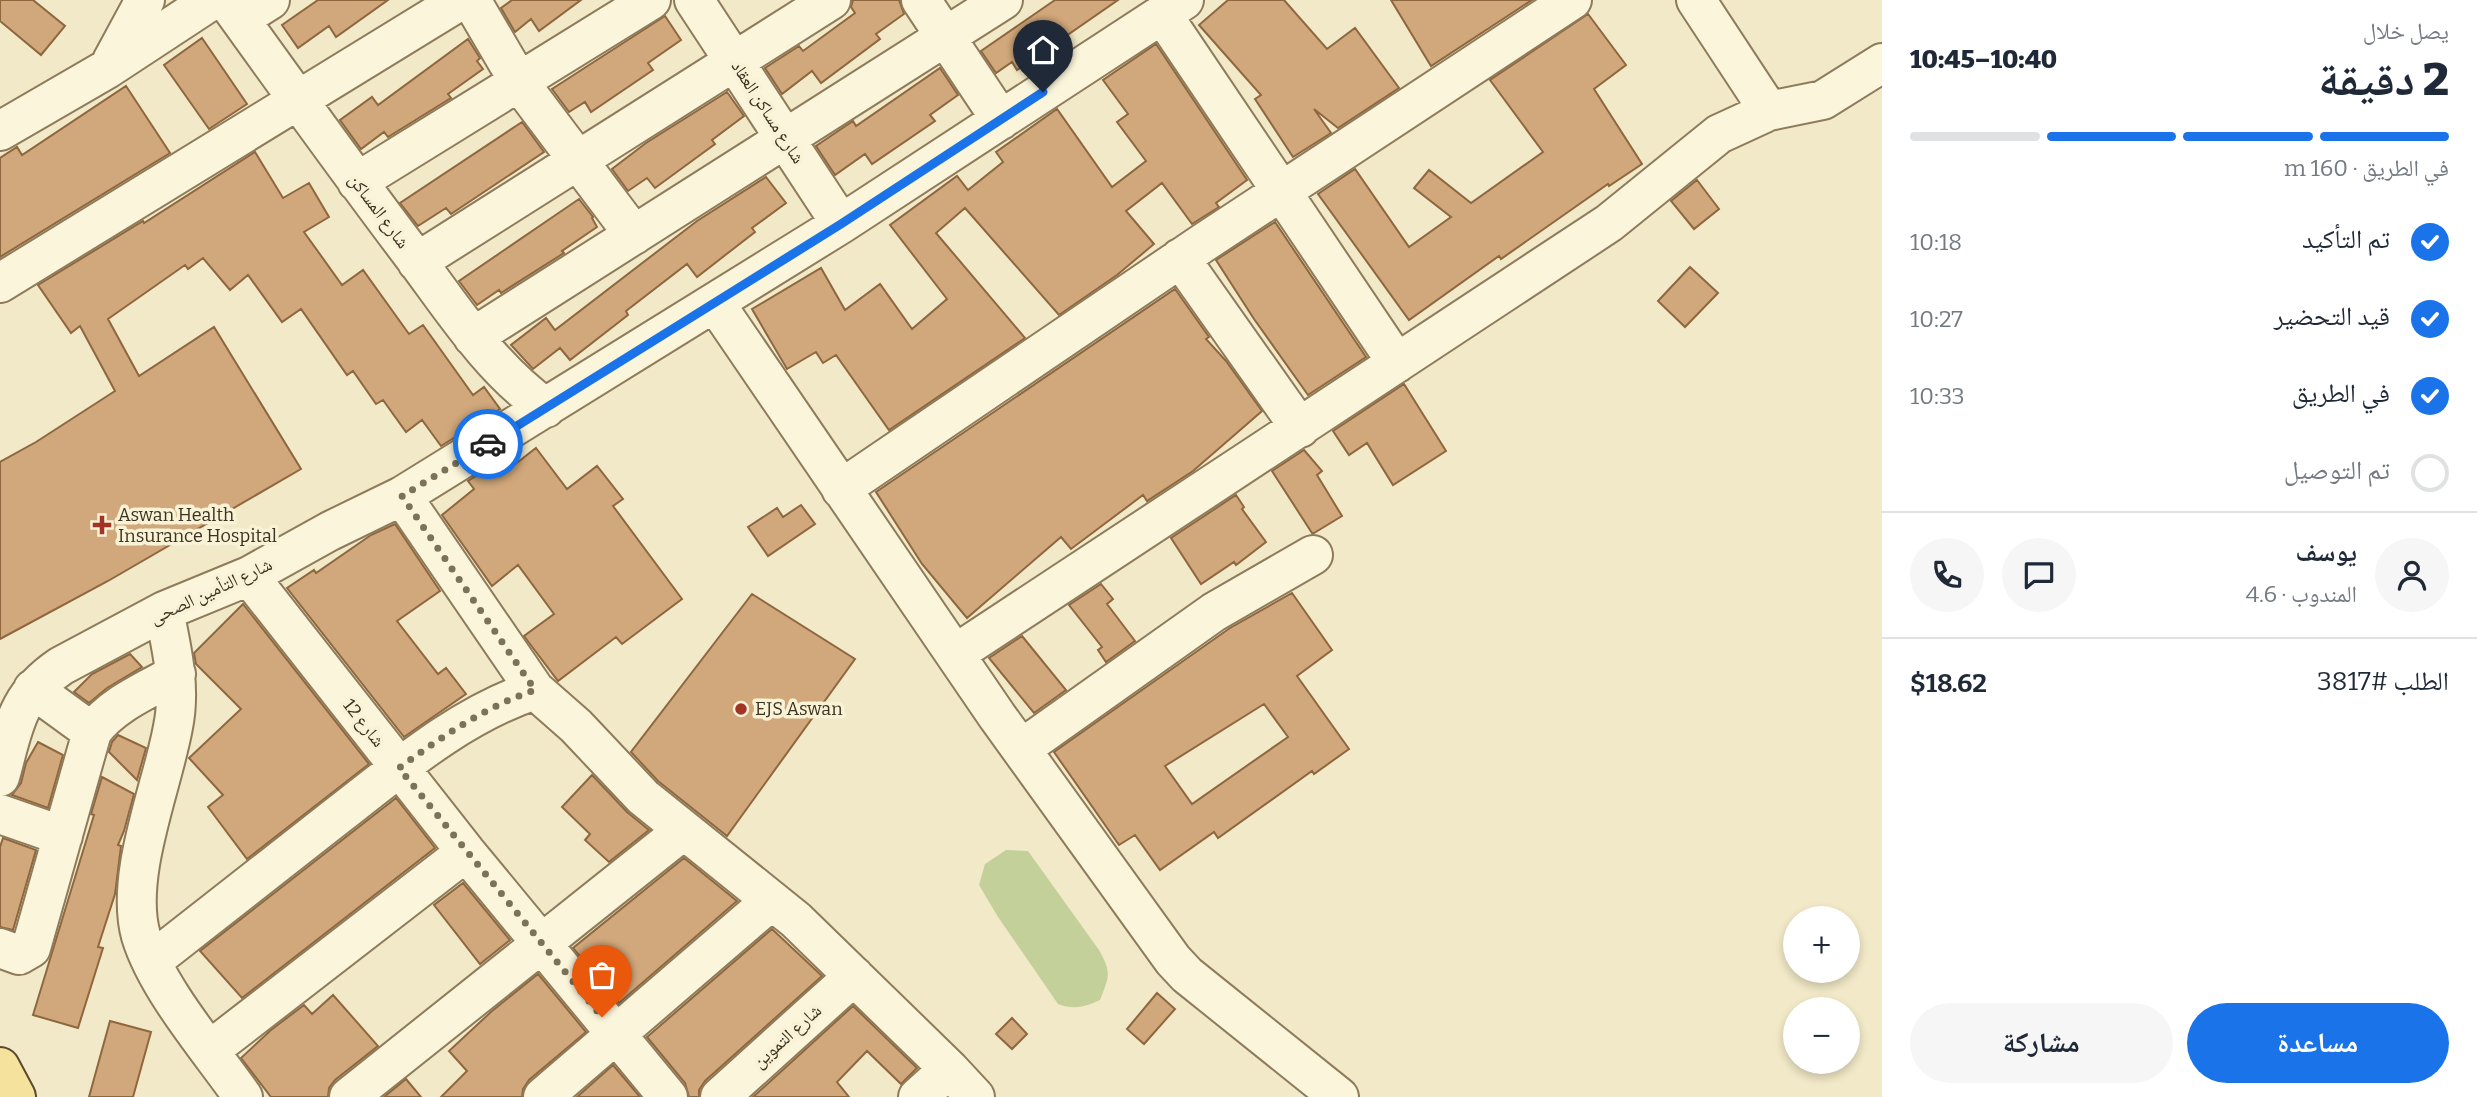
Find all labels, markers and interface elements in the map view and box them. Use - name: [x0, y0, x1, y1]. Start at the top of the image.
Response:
- text: يصل خلال: [2363, 17, 2449, 45]
- pin: [1013, 20, 1073, 92]
- icon: home: [1024, 31, 1062, 69]
- text: 10:40–10:45: [1910, 44, 2057, 75]
- text: 2 دقيقة: [2318, 52, 2449, 107]
- street label: شارع مساكن العقاد: [726, 56, 810, 168]
- text: في الطريق · 160 m: [2284, 154, 2449, 182]
- street label: شارع المساكن: [344, 169, 414, 253]
- icon: check: [2411, 223, 2449, 261]
- text: تم التأكيد: [2302, 224, 2390, 255]
- text: 10:18: [1910, 228, 1962, 256]
- icon: check: [2411, 300, 2449, 338]
- text: قيد التحضير: [2274, 301, 2390, 332]
- text: 10:27: [1910, 305, 1963, 333]
- icon: check: [2411, 377, 2449, 415]
- text: في الطريق: [2292, 378, 2390, 409]
- text: 10:33: [1910, 382, 1965, 410]
- courier: [453, 409, 523, 479]
- icon: car: [469, 425, 507, 463]
- text: تم التوصيل: [2284, 455, 2390, 486]
- place label: Aswan Health Insurance Hospital: [118, 504, 277, 547]
- marker: Aswan Health Insurance Hospital: [92, 515, 112, 535]
- text: يوسف: [2296, 537, 2357, 568]
- button: phone: [1910, 538, 1984, 612]
- button: chat: [2002, 538, 2076, 612]
- button: person: [2375, 538, 2449, 612]
- street label: شارع التأمين الصحى: [146, 553, 276, 629]
- text: المندوب · 4.6: [2246, 580, 2357, 608]
- text: الطلب #3817: [2317, 666, 2449, 697]
- text: $18.62: [1910, 668, 1987, 699]
- street label: شارع 12: [338, 695, 390, 751]
- place label: EJS Aswan: [755, 698, 843, 720]
- marker: EJS Aswan: [733, 701, 749, 717]
- map controls: [1783, 906, 1860, 1074]
- button: +: [1783, 906, 1860, 983]
- pin: [572, 945, 632, 1017]
- icon: bag: [583, 956, 621, 994]
- button: −: [1783, 997, 1860, 1074]
- street label: شارع التموين: [748, 999, 826, 1073]
- button: مشاركة: [1910, 1003, 2173, 1083]
- button: مساعدة: [2187, 1003, 2449, 1083]

